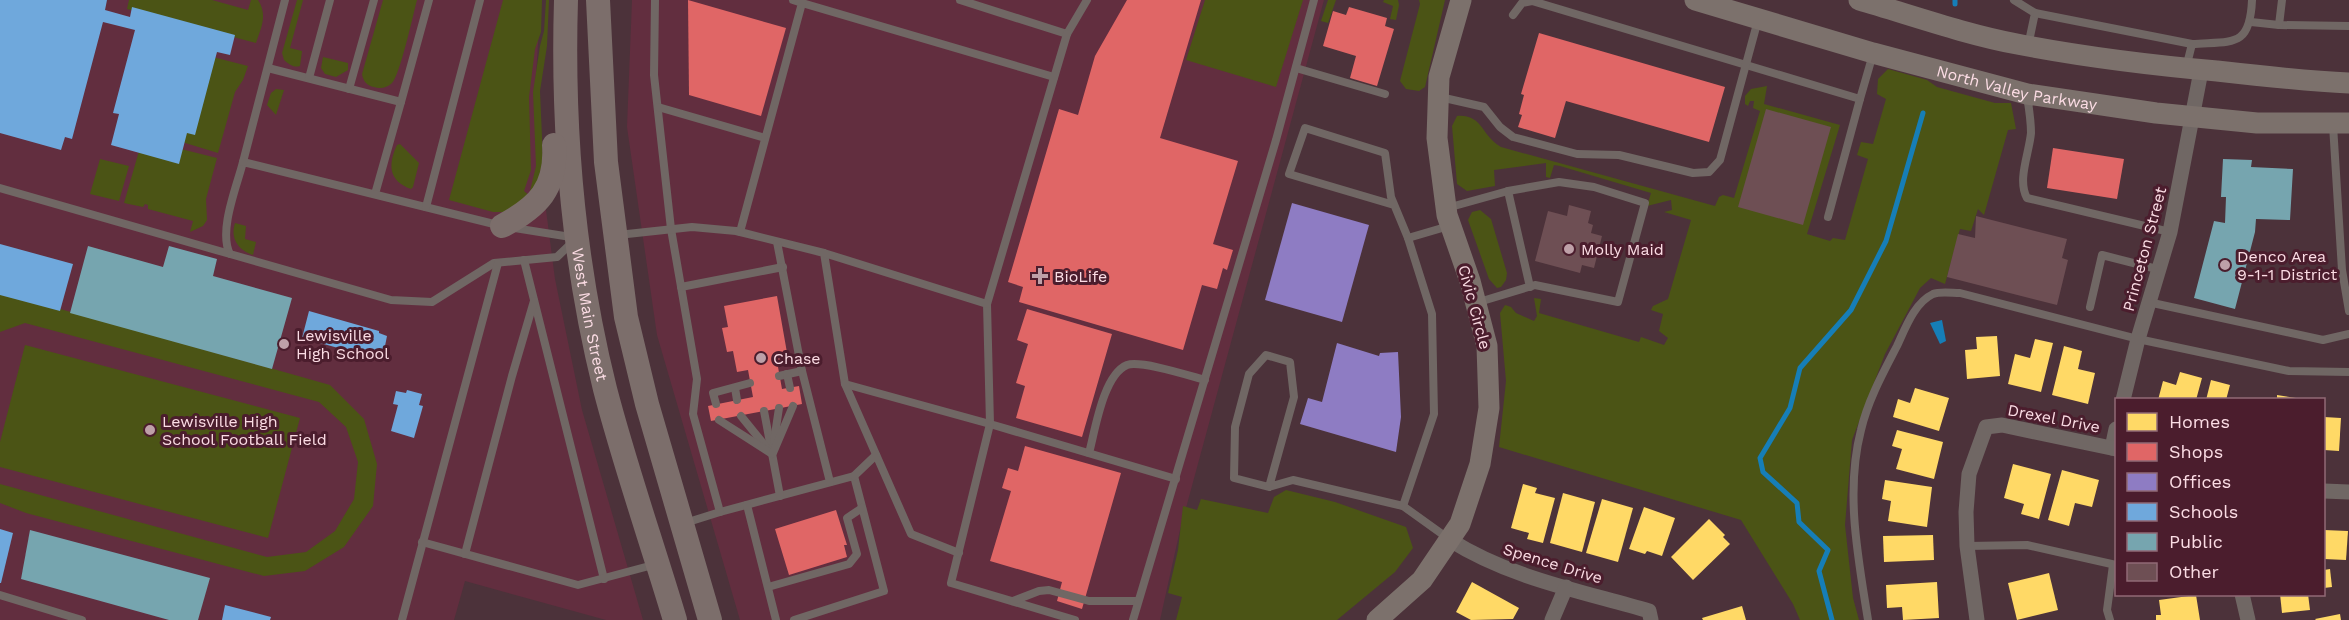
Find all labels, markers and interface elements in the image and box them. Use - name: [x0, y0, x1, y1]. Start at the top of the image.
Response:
- street label: North Valley Parkway: [1935, 61, 2099, 114]
- street label: Princeton Street: [2119, 184, 2170, 314]
- place label: Molly Maid: [1581, 240, 1664, 259]
- marker: Molly Maid: [1562, 242, 1576, 256]
- street label: West Main Street: [568, 247, 612, 383]
- place label: Denco Area 9-1-1 District: [2237, 247, 2337, 284]
- marker: Denco Area 9-1-1 District: [2218, 258, 2232, 272]
- street label: Civic Circle: [1454, 263, 1495, 352]
- marker: BioLife: [1031, 267, 1049, 285]
- place label: BioLife: [1054, 267, 1107, 286]
- place label: Lewisville High School: [296, 326, 389, 363]
- marker: Lewisville High School: [277, 337, 291, 351]
- place label: Chase: [773, 349, 821, 368]
- marker: Chase: [754, 351, 768, 365]
- legend: [2115, 398, 2325, 596]
- street label: Drexel Drive: [2006, 400, 2102, 437]
- text: Homes: [2169, 411, 2230, 432]
- place label: Lewisville High School Football Field: [162, 412, 327, 449]
- marker: Lewisville High School Football Field: [143, 423, 157, 437]
- text: Shops: [2169, 441, 2223, 462]
- text: Offices: [2169, 471, 2231, 492]
- text: Schools: [2169, 501, 2238, 522]
- text: Public: [2169, 531, 2223, 552]
- street label: Spence Drive: [1501, 539, 1605, 588]
- text: Other: [2169, 561, 2219, 582]

